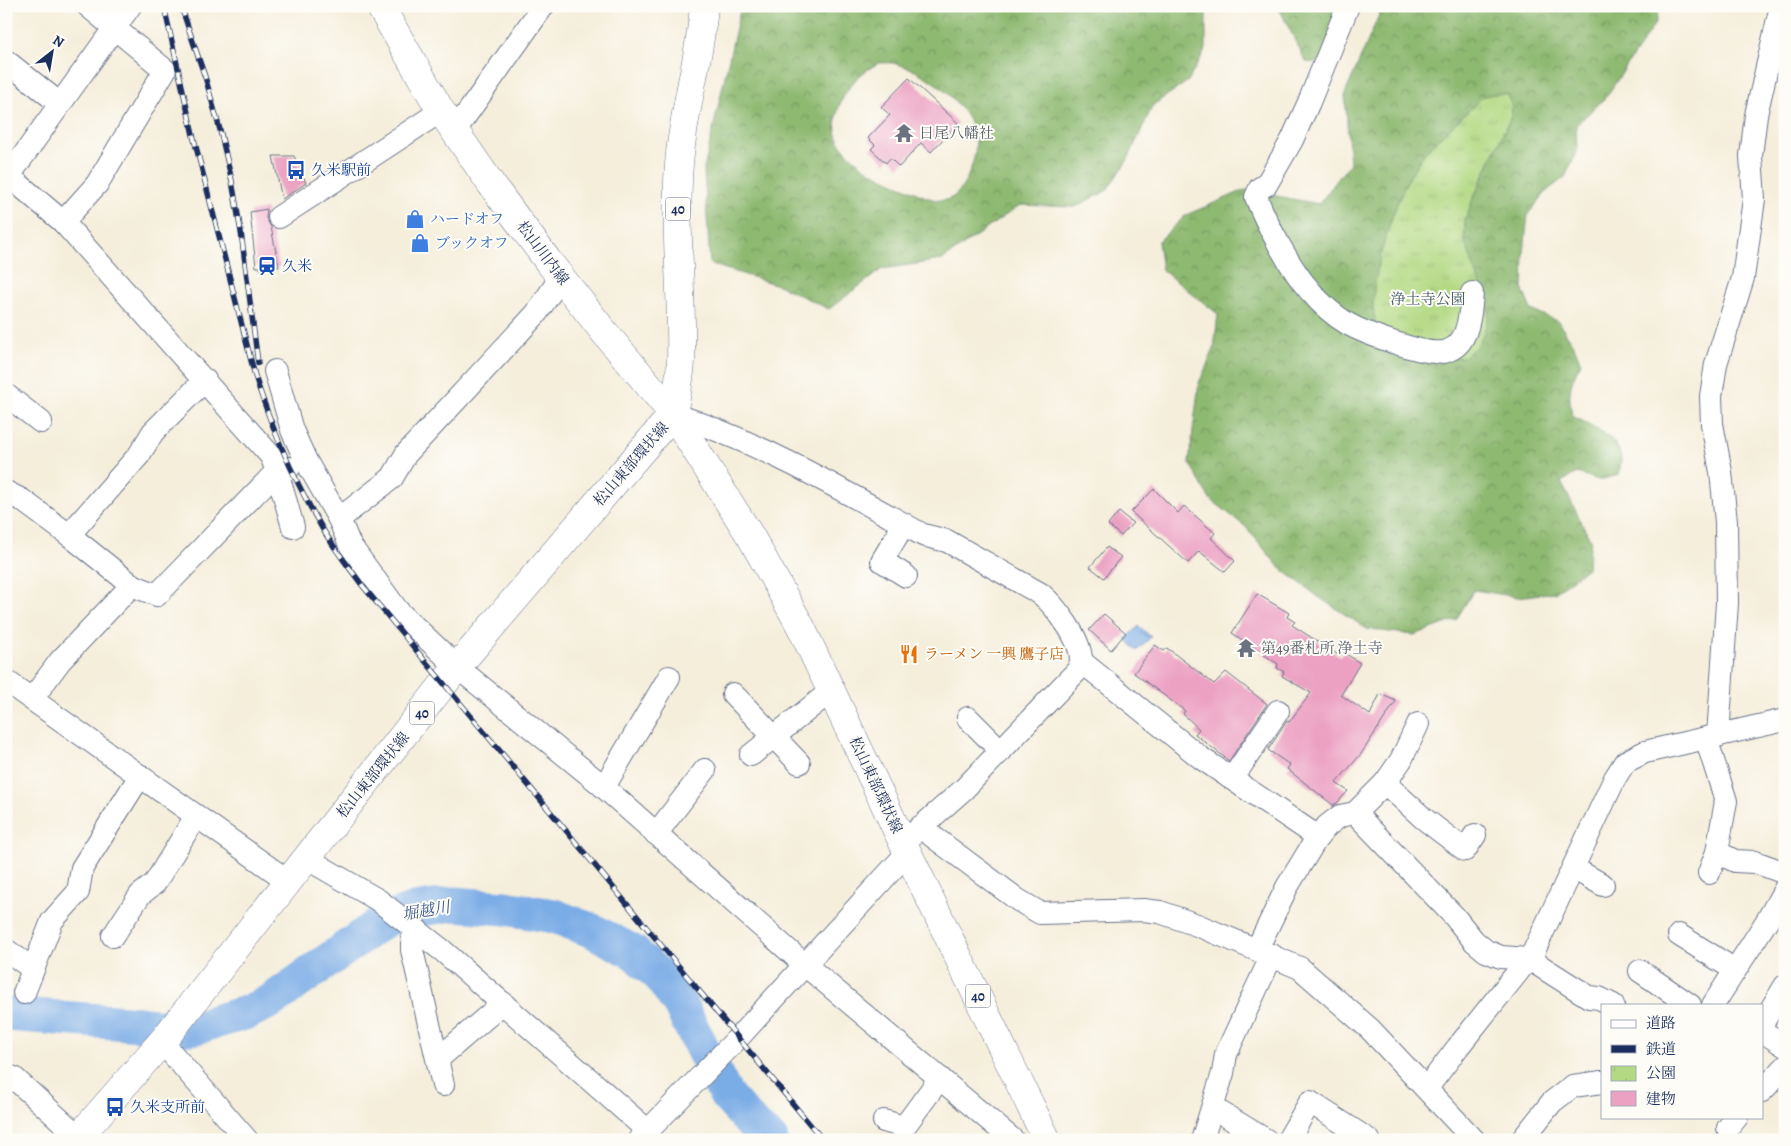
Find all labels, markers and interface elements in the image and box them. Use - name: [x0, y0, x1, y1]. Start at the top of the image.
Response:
- north arrow: [28, 28, 78, 78]
- text: N: [49, 31, 68, 52]
- temple icon: 日尾八幡社: [893, 122, 915, 144]
- place label: 日尾八幡社: [919, 123, 994, 143]
- bus stop icon: 久米駅前: [285, 159, 307, 181]
- place label: 久米駅前: [311, 160, 371, 180]
- road number: 40: [666, 198, 690, 220]
- shop icon: ハードオフ: [404, 208, 426, 230]
- place label: ハードオフ: [430, 209, 504, 229]
- street label: 松山川内線: [512, 217, 574, 289]
- shop icon: ブックオフ: [409, 232, 431, 254]
- place label: ブックオフ: [435, 233, 509, 253]
- station icon: 久米: [256, 255, 278, 277]
- place label: 久米: [282, 256, 312, 276]
- park label: 浄土寺公園: [1390, 289, 1466, 309]
- street label: 松山東部環状線: [589, 418, 673, 510]
- temple icon: 第49番札所 浄土寺: [1235, 637, 1257, 659]
- place label: 第49番札所 浄土寺: [1261, 638, 1383, 658]
- restaurant icon: ラーメン 一興 鷹子店: [898, 643, 920, 665]
- place label: ラーメン 一興 鷹子店: [924, 644, 1064, 664]
- road number: 40: [410, 701, 434, 724]
- street label: 松山東部環状線: [332, 728, 414, 822]
- street label: 松山東部環状線: [845, 733, 907, 837]
- water label: 堀越川: [400, 896, 454, 926]
- road number: 40: [966, 984, 990, 1008]
- legend: [1601, 1004, 1764, 1118]
- text: 道路: [1646, 1013, 1676, 1033]
- text: 鉄道: [1646, 1039, 1676, 1059]
- text: 公園: [1646, 1063, 1676, 1083]
- text: 建物: [1646, 1089, 1676, 1109]
- bus stop icon: 久米支所前: [104, 1096, 126, 1118]
- place label: 久米支所前: [130, 1097, 205, 1117]

